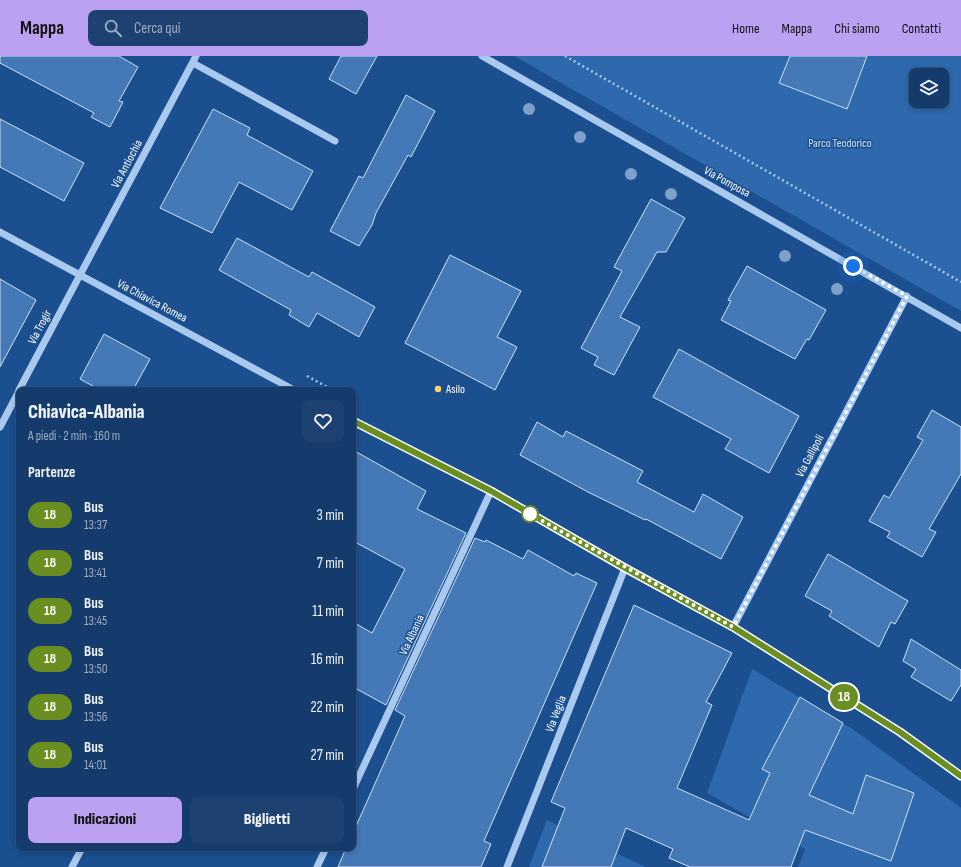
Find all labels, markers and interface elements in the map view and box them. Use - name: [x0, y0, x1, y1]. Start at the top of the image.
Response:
- search box: [88, 10, 368, 46]
- text: Mappa: [20, 17, 64, 40]
- icon: search: [102, 17, 124, 39]
- text: Cerca qui: [134, 19, 181, 38]
- text: Home: [732, 20, 760, 37]
- text: Mappa: [782, 20, 812, 37]
- text: Chi siamo: [834, 20, 880, 37]
- text: Contatti: [902, 20, 941, 37]
- map controls: [909, 68, 949, 108]
- button: layers: [909, 68, 949, 108]
- park label: Parco Teodorico: [808, 136, 872, 151]
- street label: Via Antiochia: [108, 137, 146, 191]
- street label: Via Pomposa: [701, 163, 753, 201]
- your location: [843, 256, 863, 276]
- street label: Via Chiavica Romea: [114, 276, 190, 326]
- street label: Via Trogir: [25, 307, 56, 347]
- place label: Asilo: [445, 382, 465, 397]
- marker: Asilo: [433, 384, 443, 394]
- button: heart: [302, 400, 344, 442]
- text: Chiavica-Albania: [28, 401, 144, 424]
- text: A piedi · 2 min · 160 m: [28, 428, 120, 444]
- street label: Via Gallipoli: [793, 432, 827, 480]
- text: Partenze: [28, 463, 76, 482]
- text: Bus: [84, 498, 103, 517]
- unlabelled marker: [521, 505, 539, 523]
- text: 18: [44, 506, 56, 523]
- text: 3 min: [316, 506, 344, 525]
- text: 13:37: [84, 517, 107, 533]
- text: Bus: [84, 546, 103, 565]
- text: 18: [44, 554, 56, 571]
- text: 7 min: [317, 554, 344, 573]
- text: 13:41: [84, 565, 106, 581]
- text: Bus: [84, 594, 103, 613]
- text: 18: [44, 602, 56, 619]
- text: 11 min: [312, 602, 344, 621]
- street label: Via Albania: [396, 612, 428, 658]
- text: 13:45: [84, 613, 107, 629]
- text: Bus: [84, 642, 103, 661]
- text: 18: [44, 650, 56, 667]
- text: 16 min: [311, 650, 344, 669]
- text: 13:50: [84, 661, 107, 677]
- line badge: 18: [826, 684, 862, 710]
- text: 18: [838, 688, 850, 705]
- text: Bus: [84, 690, 103, 709]
- street label: Via Veglia: [542, 693, 570, 734]
- text: 18: [44, 698, 56, 715]
- text: 22 min: [310, 698, 344, 717]
- text: 13:56: [84, 709, 107, 725]
- text: Bus: [84, 738, 103, 757]
- text: 18: [44, 746, 56, 763]
- text: 27 min: [311, 746, 344, 765]
- text: 14:01: [84, 757, 107, 773]
- button: Indicazioni: [28, 797, 182, 843]
- button: Biglietti: [190, 797, 344, 843]

